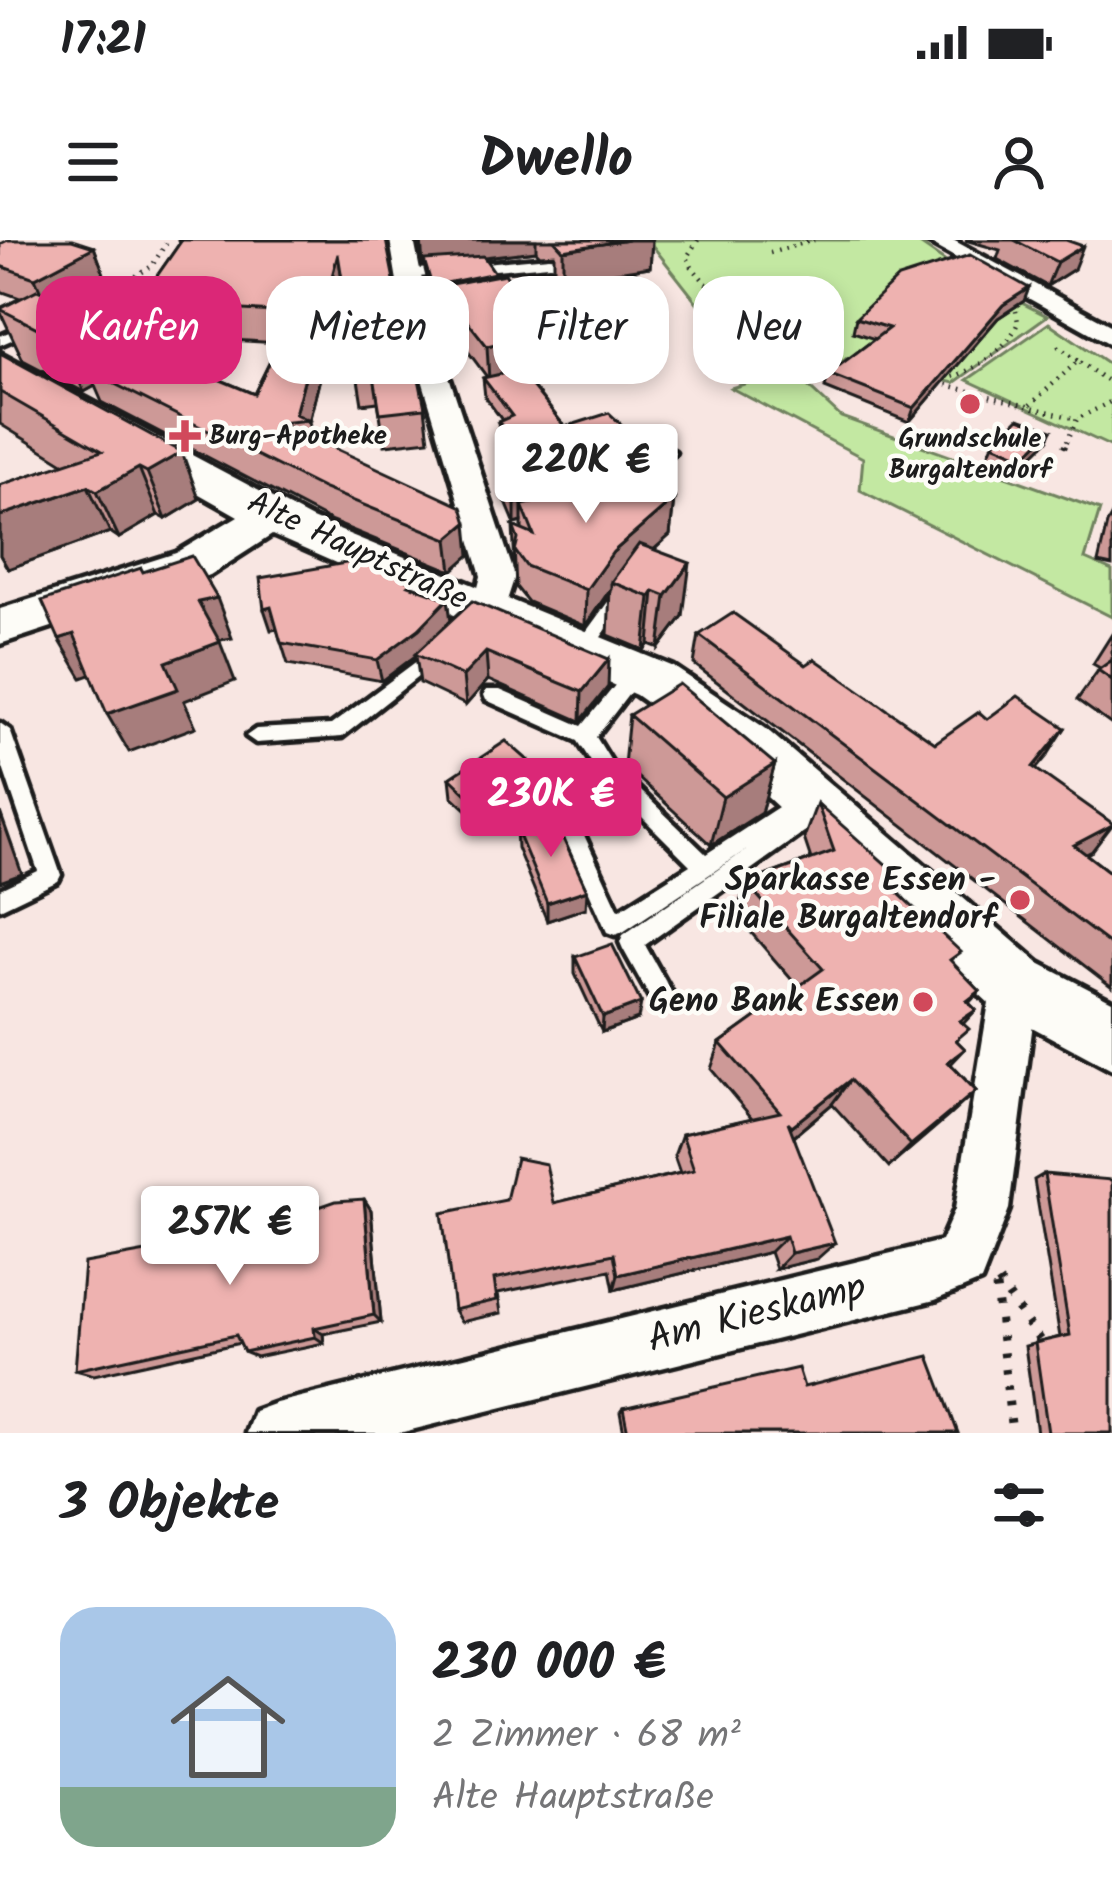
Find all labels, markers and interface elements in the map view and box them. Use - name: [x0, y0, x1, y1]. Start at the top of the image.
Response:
- text: 17:21: [60, 6, 146, 78]
- text: Dwello: [479, 119, 633, 205]
- icon: menu: [60, 129, 126, 195]
- icon: person: [986, 129, 1052, 195]
- chip: Kaufen: [36, 276, 242, 384]
- chip: Mieten: [266, 276, 469, 384]
- chip: Filter: [493, 276, 669, 384]
- chip: Neu: [693, 276, 844, 384]
- marker: Grundschule Burgaltendorf: [957, 391, 983, 417]
- place label: Burg-Apotheke: [209, 415, 387, 458]
- place label: Grundschule Burgaltendorf: [889, 418, 1053, 492]
- marker: Burg-Apotheke: [172, 423, 198, 449]
- pin: 220K €: [488, 424, 684, 526]
- text: 220K €: [522, 432, 650, 494]
- street label: Alte Hauptstraße: [238, 478, 476, 626]
- pin: 230K €: [453, 758, 649, 860]
- text: 230K €: [487, 766, 615, 828]
- place label: Sparkasse Essen - Filiale Burgaltendorf: [699, 855, 999, 946]
- marker: Sparkasse Essen - Filiale Burgaltendorf: [1007, 887, 1033, 913]
- place label: Geno Bank Essen: [649, 976, 899, 1029]
- marker: Geno Bank Essen: [910, 989, 936, 1015]
- pin: 257K €: [132, 1186, 328, 1288]
- text: 257K €: [168, 1194, 292, 1256]
- street label: Am Kieskamp: [641, 1258, 873, 1372]
- text: 3 Objekte: [60, 1465, 279, 1546]
- icon: filters: [986, 1472, 1052, 1538]
- text: 230 000 €: [432, 1625, 666, 1706]
- icon: home: [156, 1655, 300, 1799]
- text: 2 Zimmer · 68 m²: [432, 1706, 741, 1768]
- text: Alte Hauptstraße: [432, 1768, 714, 1830]

